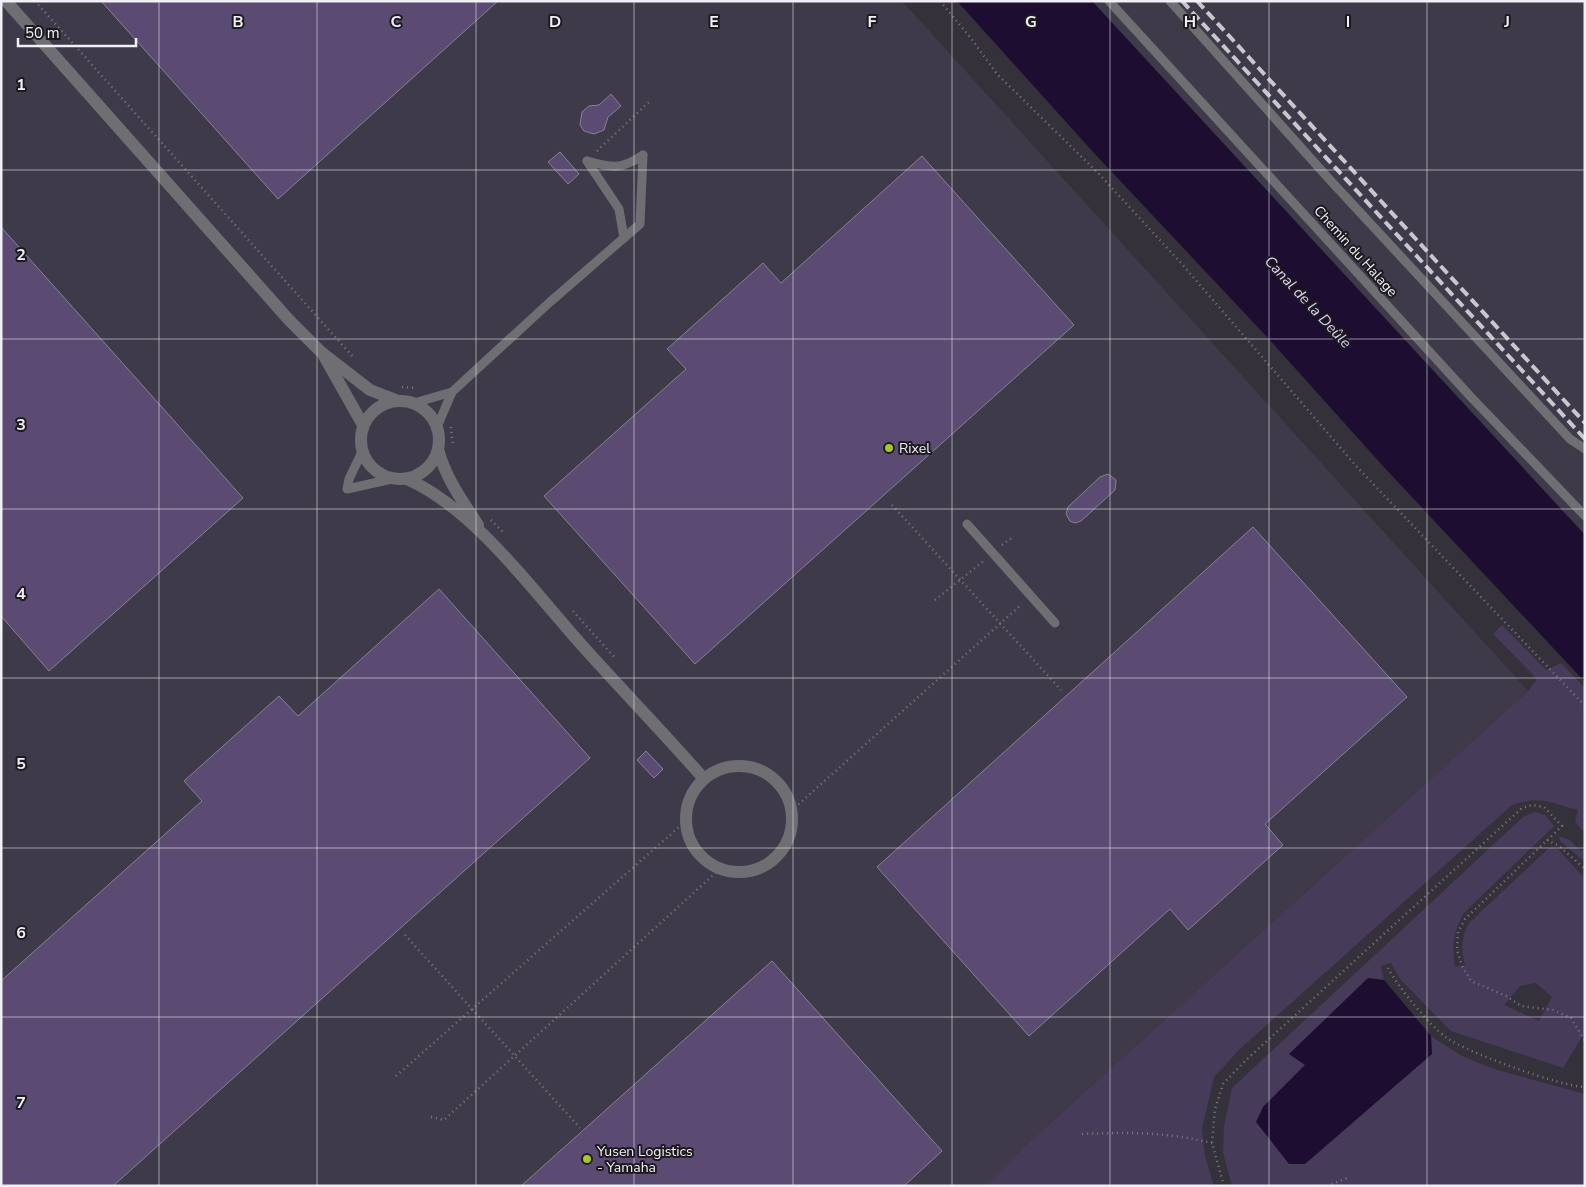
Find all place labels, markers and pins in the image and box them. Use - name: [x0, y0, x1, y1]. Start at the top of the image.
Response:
- place label: Rixel: [899, 439, 931, 458]
- marker: Rixel: [883, 442, 895, 454]
- place label: Yusen Logistics - Yamaha: [596, 1142, 693, 1177]
- marker: Yusen Logistics - Yamaha: [581, 1153, 593, 1165]

